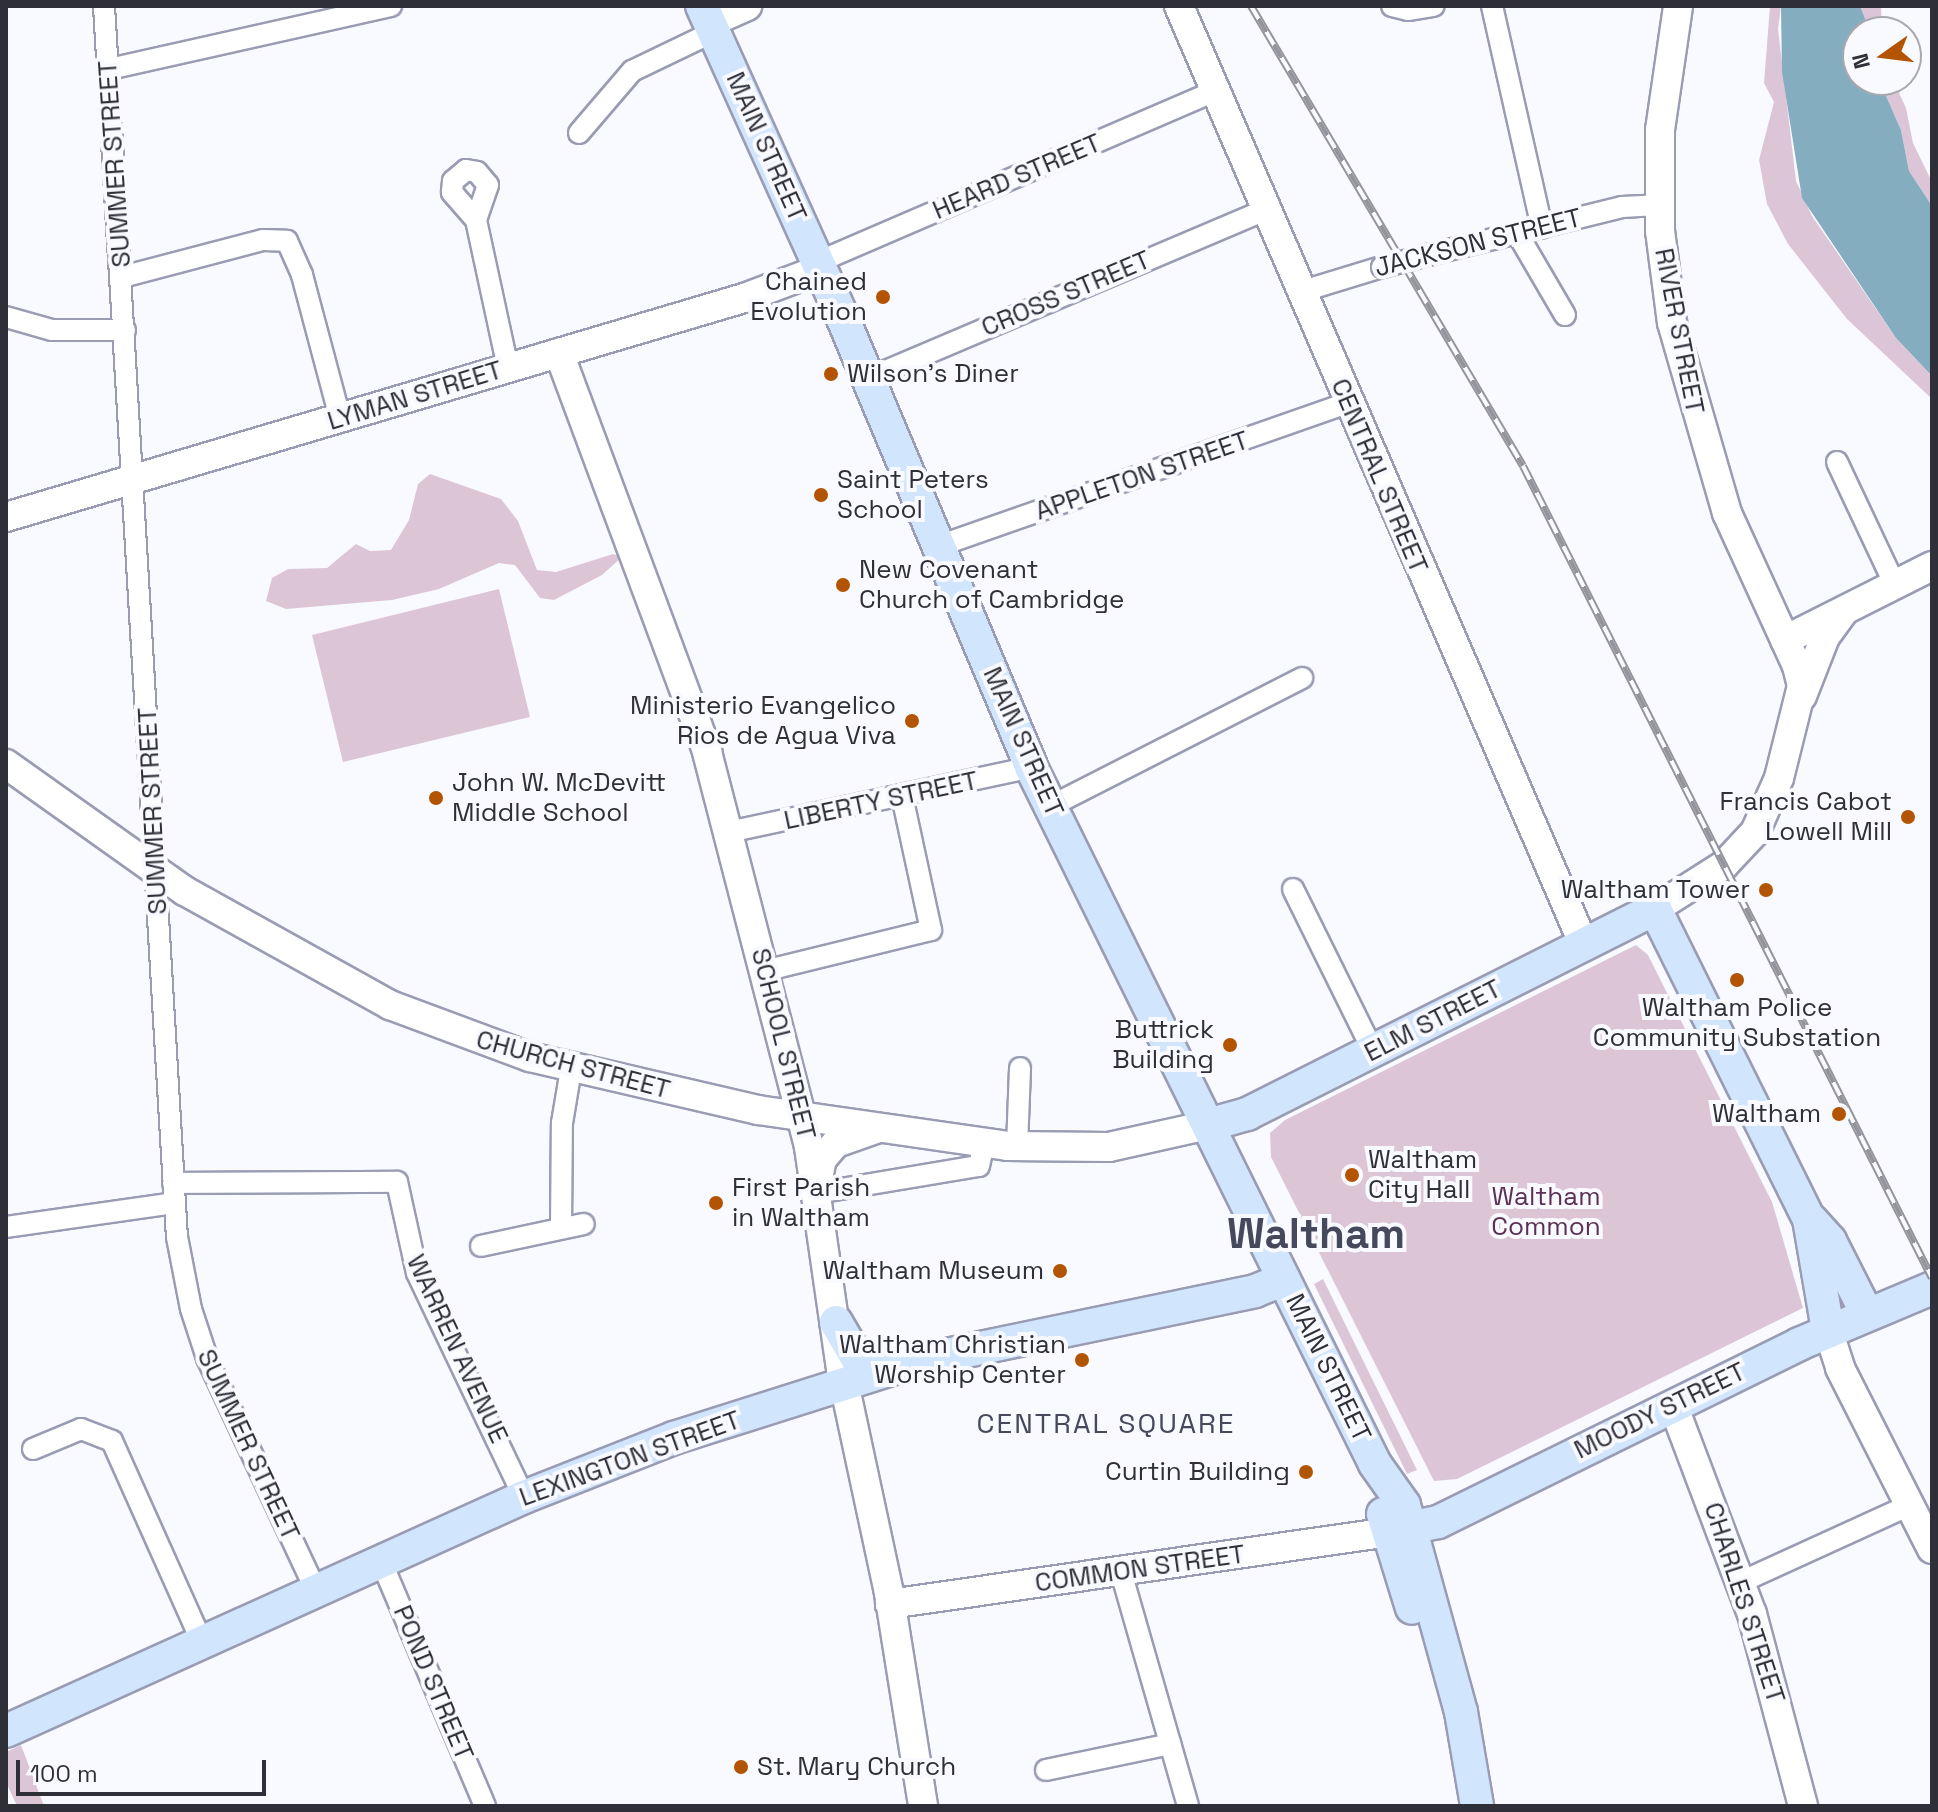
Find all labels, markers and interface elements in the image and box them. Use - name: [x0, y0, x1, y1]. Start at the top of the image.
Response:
- north arrow: [1842, 16, 1922, 96]
- text: N: [1845, 51, 1876, 72]
- street label: SUMMER STREET: [92, 59, 138, 269]
- street label: MAIN STREET: [719, 67, 813, 227]
- street label: HEARD STREET: [928, 128, 1106, 226]
- street label: JACKSON STREET: [1371, 202, 1585, 284]
- street label: CROSS STREET: [977, 244, 1155, 344]
- street label: RIVER STREET: [1648, 246, 1710, 416]
- place label: Chained Evolution: [750, 266, 867, 328]
- marker: Chained Evolution: [874, 288, 892, 306]
- street label: LYMAN STREET: [324, 355, 506, 437]
- place label: Wilson's Diner: [847, 358, 1019, 390]
- marker: Wilson's Diner: [822, 365, 840, 383]
- street label: CENTRAL STREET: [1324, 374, 1434, 578]
- street label: APPLETON STREET: [1031, 425, 1253, 527]
- place label: Saint Peters School: [837, 464, 989, 526]
- marker: Saint Peters School: [812, 486, 830, 504]
- place label: New Covenant Church of Cambridge: [859, 554, 1124, 616]
- marker: New Covenant Church of Cambridge: [834, 576, 852, 594]
- street label: MAIN STREET: [976, 662, 1070, 822]
- place label: Ministerio Evangelico Rios de Agua Viva: [630, 690, 896, 752]
- street label: SUMMER STREET: [132, 707, 174, 915]
- marker: Ministerio Evangelico Rios de Agua Viva: [903, 712, 921, 730]
- street label: LIBERTY STREET: [781, 765, 981, 837]
- place label: John W. McDevitt Middle School: [452, 767, 667, 828]
- place label: Francis Cabot Lowell Mill: [1720, 786, 1892, 848]
- marker: John W. McDevitt Middle School: [427, 789, 445, 807]
- marker: Francis Cabot Lowell Mill: [1899, 808, 1917, 826]
- place label: Waltham Tower: [1560, 874, 1750, 906]
- marker: Waltham Tower: [1757, 881, 1775, 899]
- street label: SCHOOL STREET: [744, 945, 822, 1143]
- marker: Waltham Police Community Substation: [1728, 971, 1746, 989]
- street label: ELM STREET: [1359, 973, 1507, 1069]
- place label: Waltham Police Community Substation: [1593, 992, 1881, 1054]
- place label: Buttrick Building: [1112, 1014, 1214, 1076]
- street label: CHURCH STREET: [473, 1024, 673, 1106]
- marker: Buttrick Building: [1221, 1036, 1239, 1054]
- place label: Waltham: [1712, 1098, 1821, 1130]
- marker: Waltham: [1828, 1103, 1850, 1125]
- place label: Waltham City Hall: [1368, 1144, 1477, 1206]
- marker: Waltham City Hall: [1343, 1166, 1361, 1184]
- place label: First Parish in Waltham: [732, 1172, 870, 1234]
- park label: Waltham Common: [1491, 1181, 1601, 1242]
- marker: First Parish in Waltham: [707, 1194, 725, 1212]
- district label: Waltham: [1227, 1209, 1405, 1259]
- street label: WARREN AVENUE: [400, 1250, 514, 1448]
- place label: Waltham Museum: [823, 1255, 1044, 1287]
- marker: Waltham Museum: [1051, 1262, 1069, 1280]
- street label: MAIN STREET: [1279, 1289, 1377, 1447]
- place label: Waltham Christian Worship Center: [839, 1329, 1066, 1390]
- street label: SUMMER STREET: [190, 1344, 306, 1546]
- marker: Waltham Christian Worship Center: [1073, 1351, 1091, 1369]
- street label: MOODY STREET: [1569, 1356, 1751, 1466]
- street label: LEXINGTON STREET: [515, 1405, 745, 1513]
- district label: CENTRAL SQUARE: [976, 1406, 1236, 1440]
- place label: Curtin Building: [1105, 1456, 1290, 1488]
- marker: Curtin Building: [1297, 1463, 1315, 1481]
- street label: CHARLES STREET: [1697, 1499, 1791, 1707]
- street label: COMMON STREET: [1033, 1539, 1247, 1599]
- street label: POND STREET: [386, 1601, 480, 1765]
- scale bar: [20, 1744, 270, 1794]
- place label: St. Mary Church: [757, 1751, 957, 1783]
- text: 100 m: [30, 1758, 98, 1789]
- marker: St. Mary Church: [732, 1758, 750, 1776]

